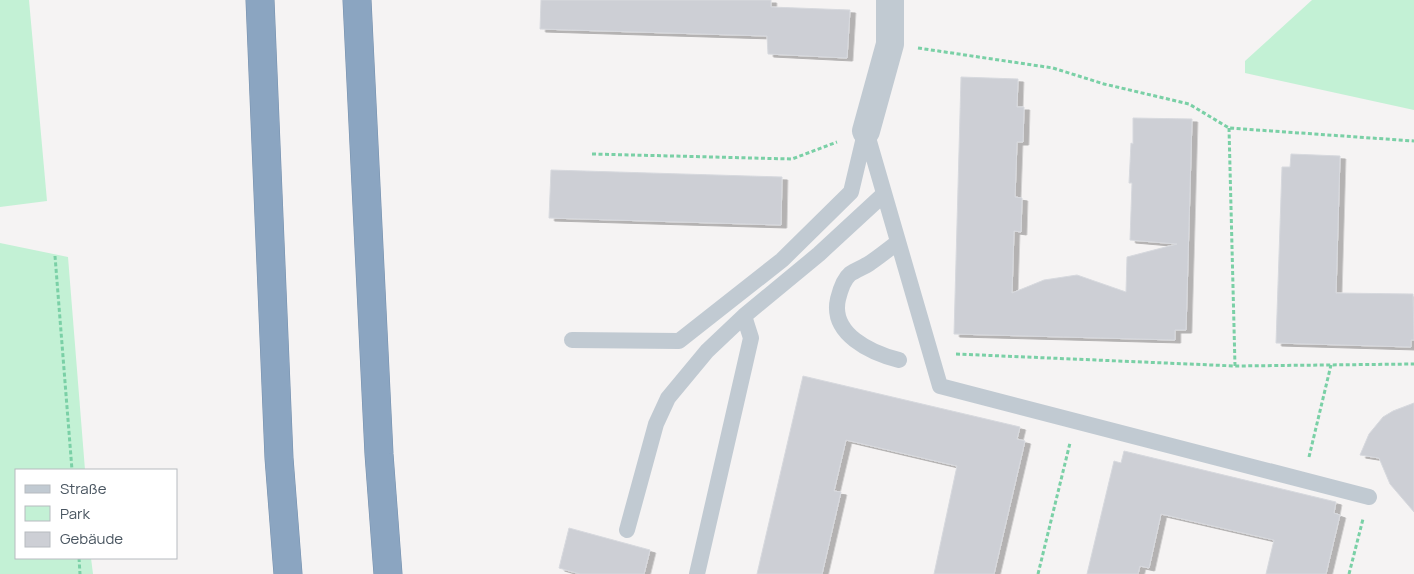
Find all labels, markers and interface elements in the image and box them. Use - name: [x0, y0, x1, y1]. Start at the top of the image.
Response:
- legend: [15, 469, 178, 559]
- text: Straße: [60, 478, 107, 499]
- text: Park: [60, 503, 90, 524]
- text: Gebäude: [60, 528, 123, 549]

